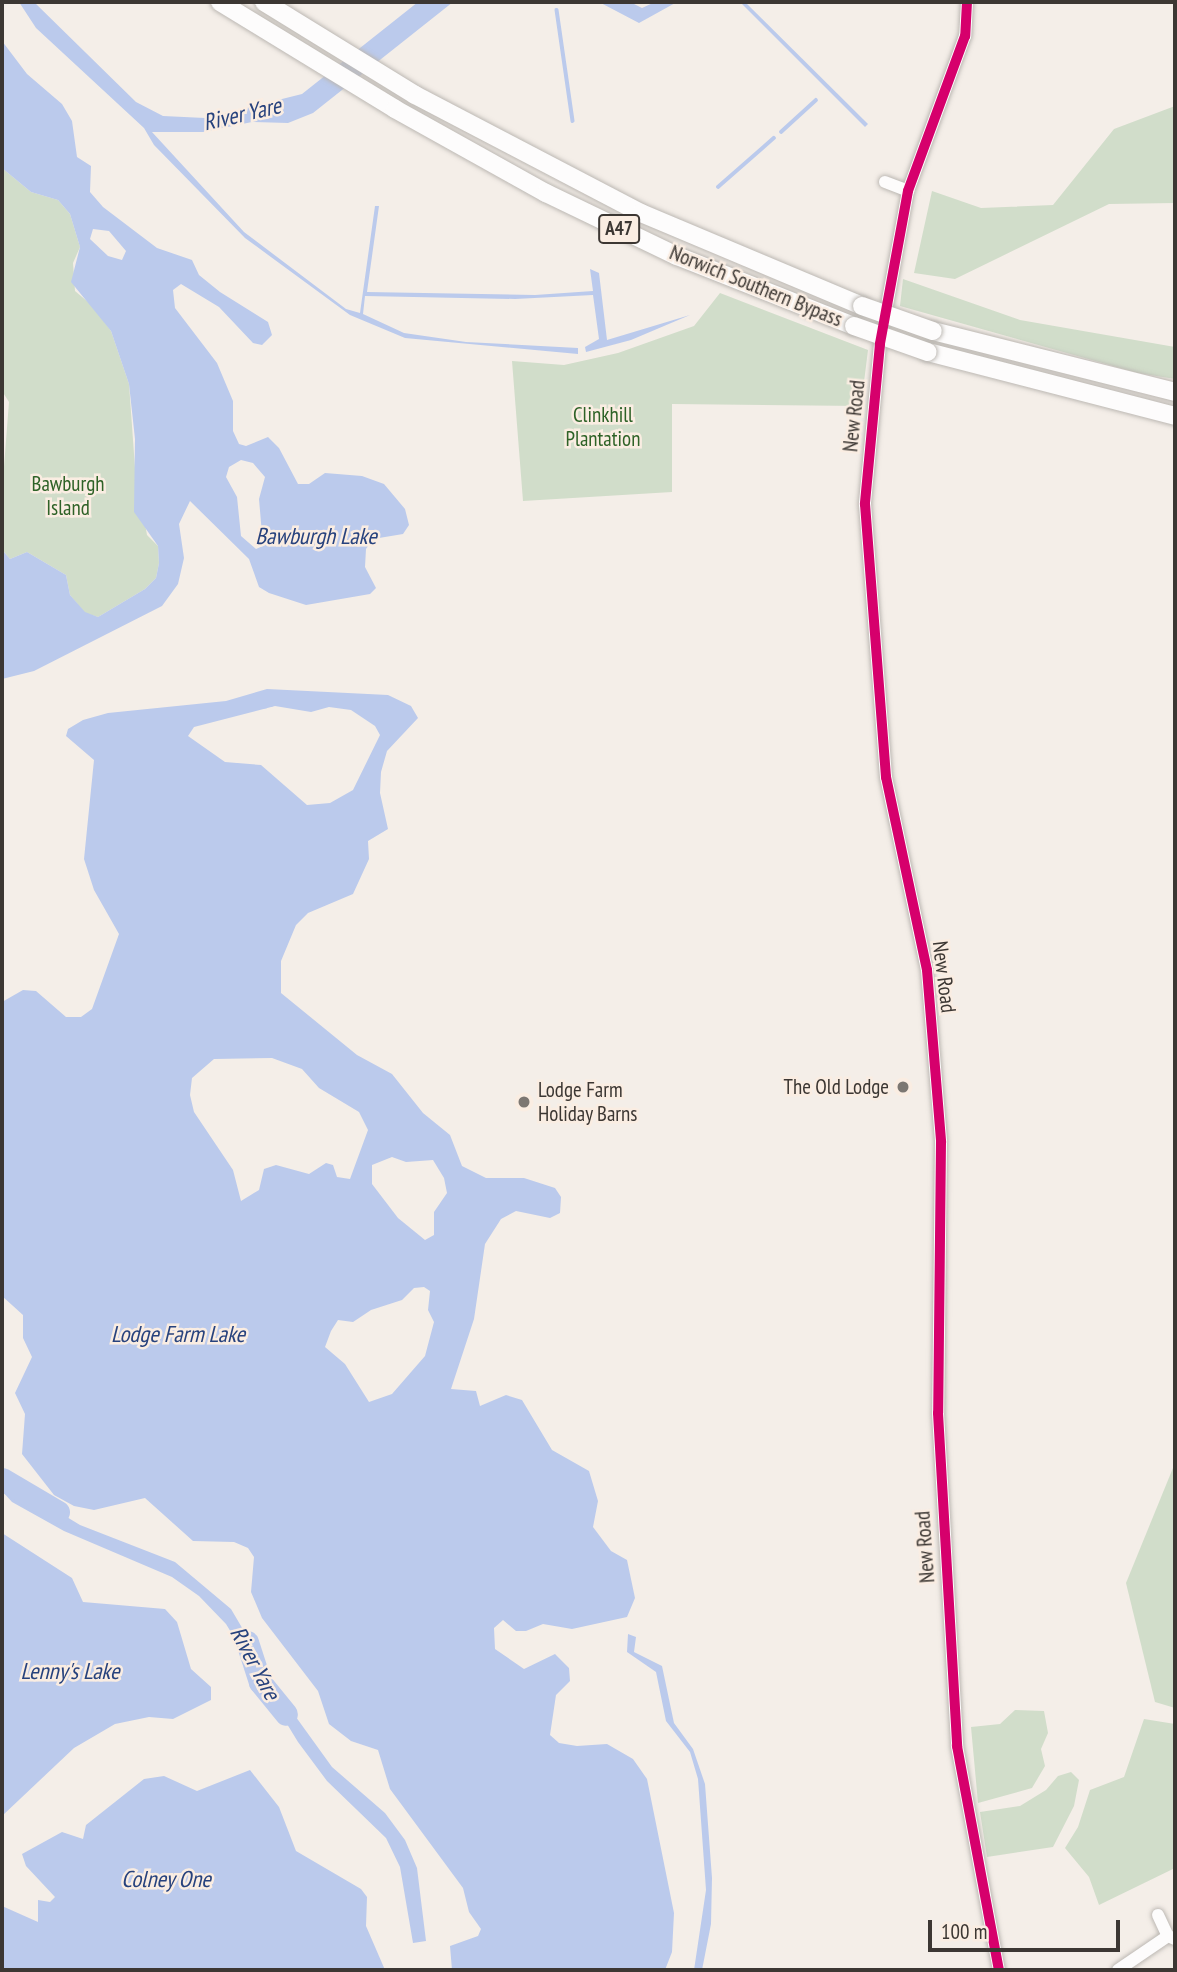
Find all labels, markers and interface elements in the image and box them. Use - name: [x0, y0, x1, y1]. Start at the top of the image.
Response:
- water label: River Yare: [200, 92, 284, 136]
- road number: A47: [598, 214, 640, 244]
- street label: Norwich Southern Bypass: [666, 240, 846, 332]
- street label: New Road: [838, 379, 870, 453]
- park label: Clinkhill Plantation: [566, 402, 640, 452]
- park label: Bawburgh Island: [32, 471, 104, 521]
- water label: Bawburgh Lake: [255, 522, 377, 550]
- street label: New Road: [927, 939, 961, 1015]
- place label: The Old Lodge: [784, 1074, 889, 1100]
- place label: Lodge Farm Holiday Barns: [538, 1077, 638, 1127]
- marker: The Old Lodge: [895, 1079, 911, 1095]
- marker: Lodge Farm Holiday Barns: [516, 1094, 532, 1110]
- water label: Lodge Farm Lake: [111, 1320, 245, 1348]
- street label: New Road: [910, 1510, 940, 1584]
- water label: River Yare: [224, 1621, 286, 1705]
- water label: Lenny's Lake: [20, 1657, 120, 1685]
- water label: Colney One: [121, 1865, 211, 1893]
- scale bar: [932, 1906, 1124, 1950]
- text: 100 m: [941, 1918, 987, 1945]

